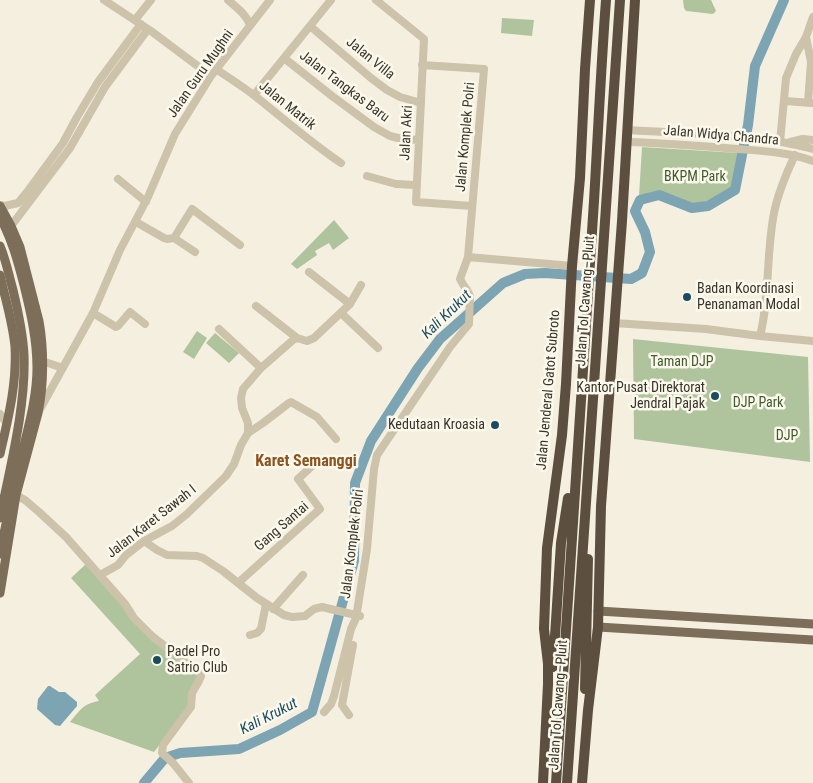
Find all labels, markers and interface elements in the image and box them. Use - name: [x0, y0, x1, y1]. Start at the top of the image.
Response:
- street label: Jalan Guru Mughni: [164, 27, 238, 121]
- street label: Jalan Villa: [342, 34, 398, 84]
- street label: Jalan Tangkas Baru: [296, 48, 392, 126]
- street label: Jalan Matrik: [255, 78, 319, 134]
- street label: Jalan Komplek Polri: [453, 81, 479, 193]
- street label: Jalan Akri: [397, 105, 417, 161]
- street label: Jalan Widya Chandra: [663, 123, 779, 149]
- park label: BKPM Park: [664, 169, 726, 185]
- street label: Jalan Tol Cawang–Pluit: [573, 235, 599, 367]
- place label: Badan Koordinasi Penanaman Modal: [697, 281, 800, 314]
- water label: Kali Krukut: [418, 287, 476, 343]
- marker: Badan Koordinasi Penanaman Modal: [681, 291, 693, 303]
- street label: Jalan Jenderal Gatot Subroto: [534, 309, 564, 471]
- park label: Taman DJP: [651, 354, 713, 370]
- place label: Kantor Pusat Direktorat Jendral Pajak: [576, 380, 705, 412]
- marker: Kantor Pusat Direktorat Jendral Pajak: [709, 390, 721, 402]
- park label: DJP Park: [733, 395, 783, 411]
- place label: Kedutaan Kroasia: [388, 417, 485, 433]
- marker: Kedutaan Kroasia: [489, 419, 501, 431]
- park label: DJP: [776, 428, 798, 444]
- district label: Karet Semanggi: [255, 452, 357, 472]
- street label: Jalan Karet Sawah I: [104, 482, 200, 562]
- street label: Jalan Komplek Polri: [338, 488, 368, 600]
- street label: Gang Santai: [251, 499, 313, 555]
- street label: Jalan Tol Cawang–Pluit: [546, 639, 572, 771]
- place label: Padel Pro Satrio Club: [167, 644, 228, 676]
- marker: Padel Pro Satrio Club: [151, 654, 163, 666]
- water label: Kali Krukut: [237, 695, 301, 739]

